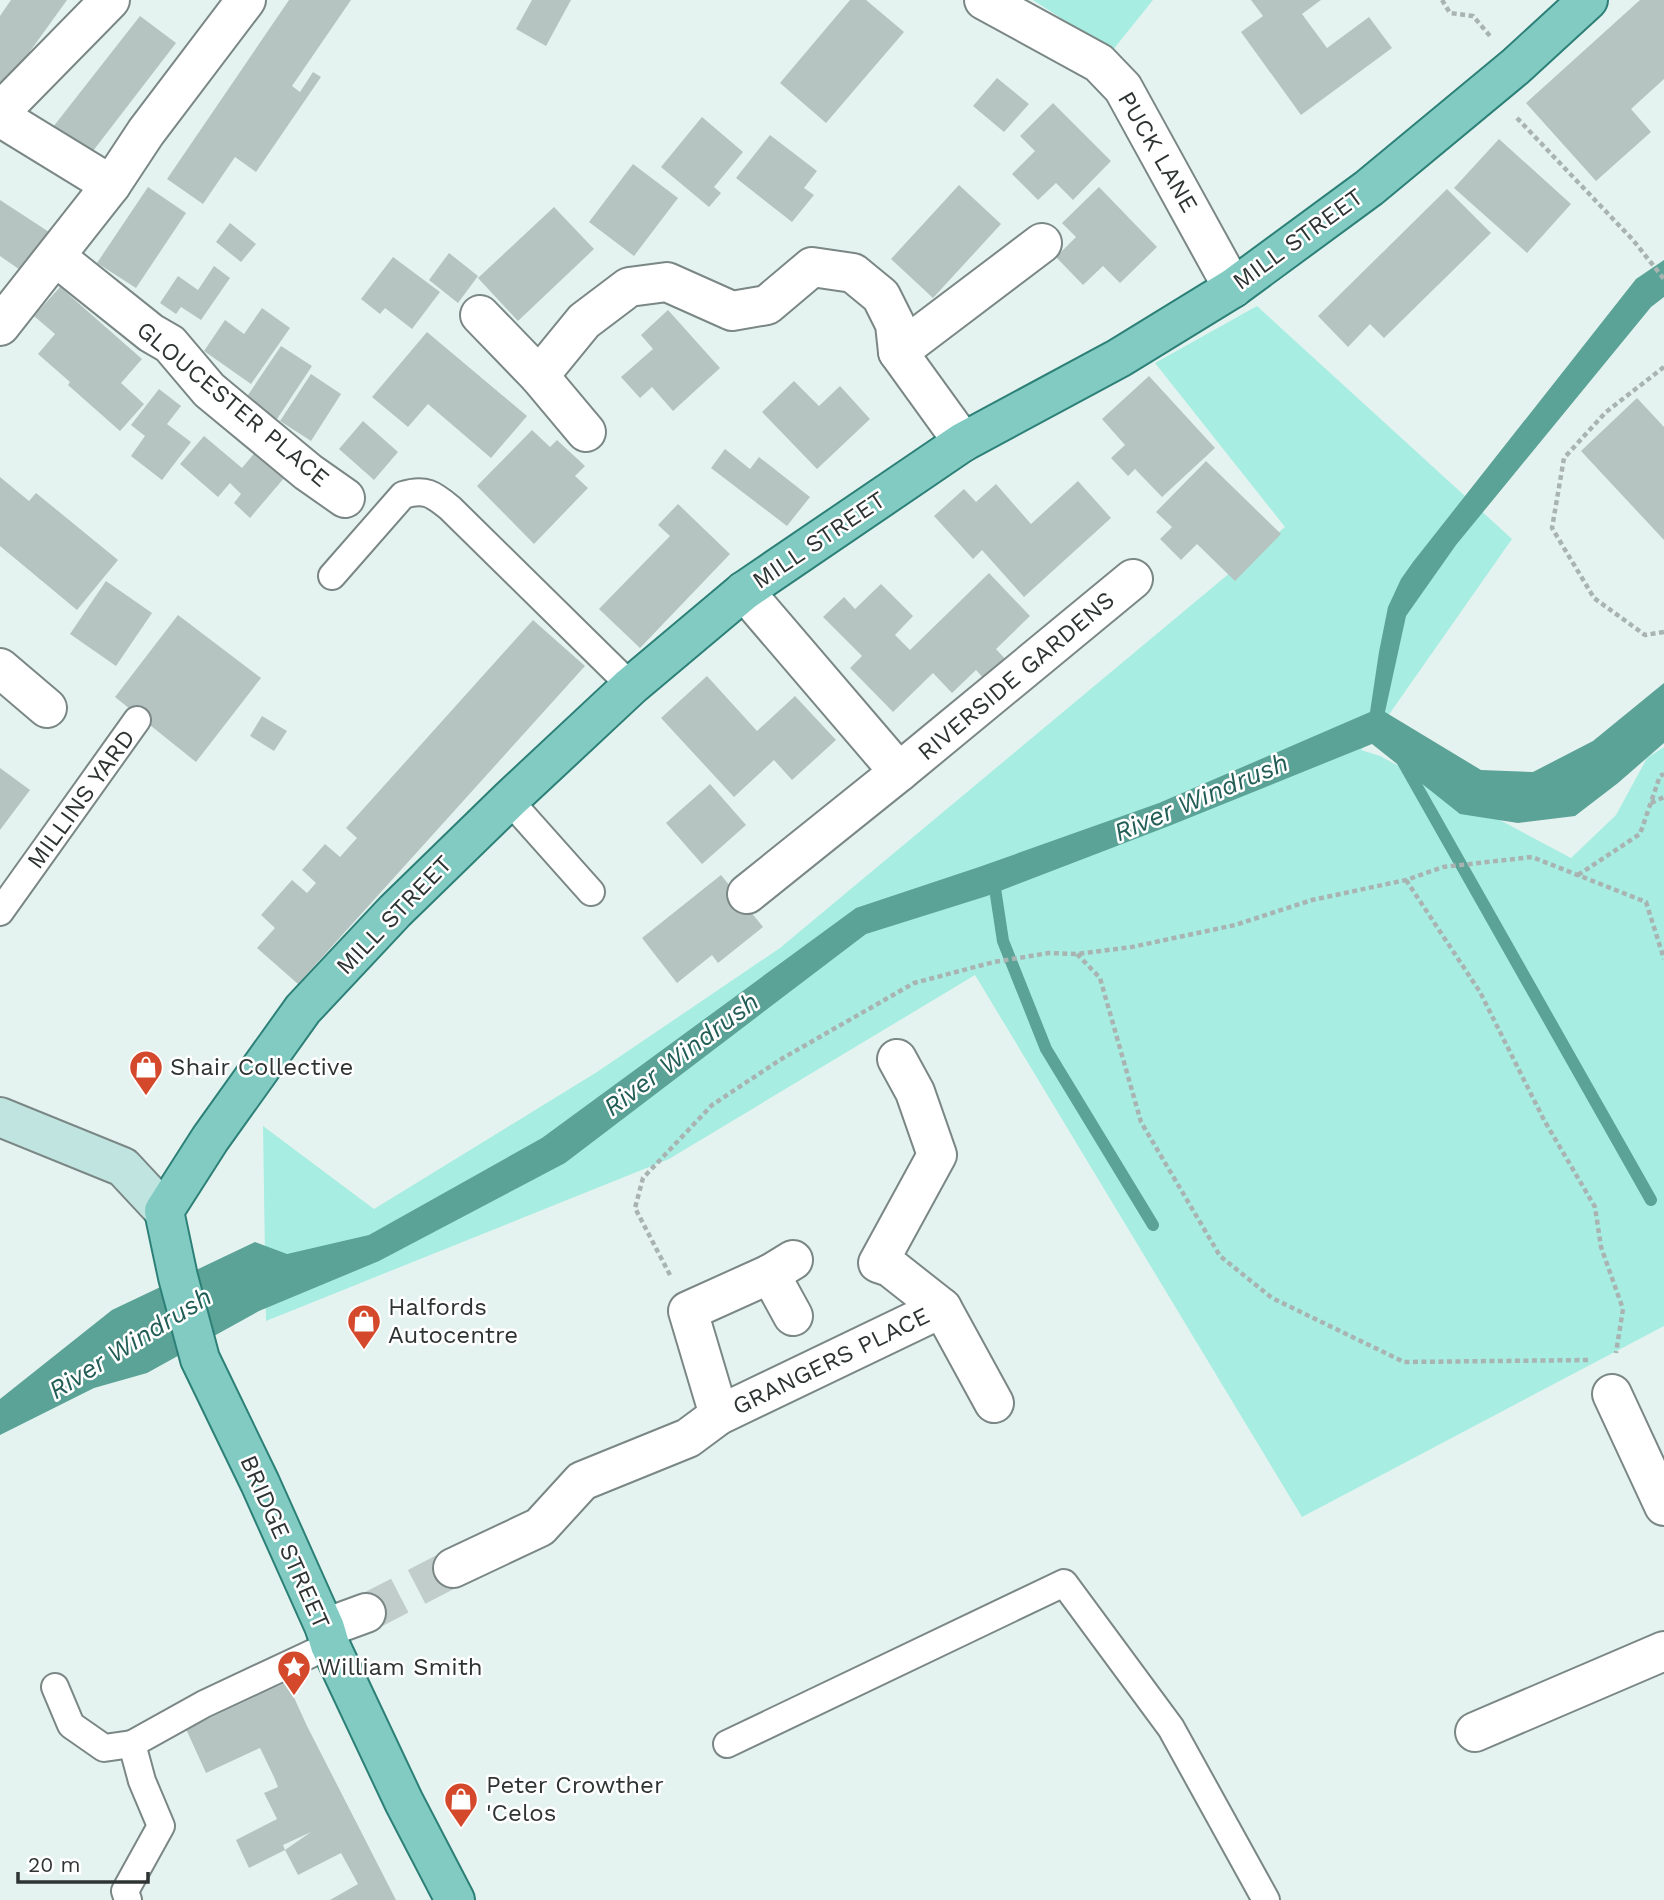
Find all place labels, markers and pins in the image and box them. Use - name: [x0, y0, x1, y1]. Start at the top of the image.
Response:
- shop icon: Shair Collective: [127, 1048, 165, 1097]
- place label: Shair Collective: [170, 1053, 353, 1081]
- place label: Halfords Autocentre: [388, 1293, 518, 1349]
- shop icon: Halfords Autocentre: [345, 1302, 383, 1351]
- place icon: William Smith: [275, 1648, 313, 1697]
- place label: William Smith: [318, 1653, 483, 1681]
- place label: Peter Crowther 'Celos: [486, 1771, 664, 1827]
- shop icon: Peter Crowther 'Celos: [442, 1780, 480, 1829]

